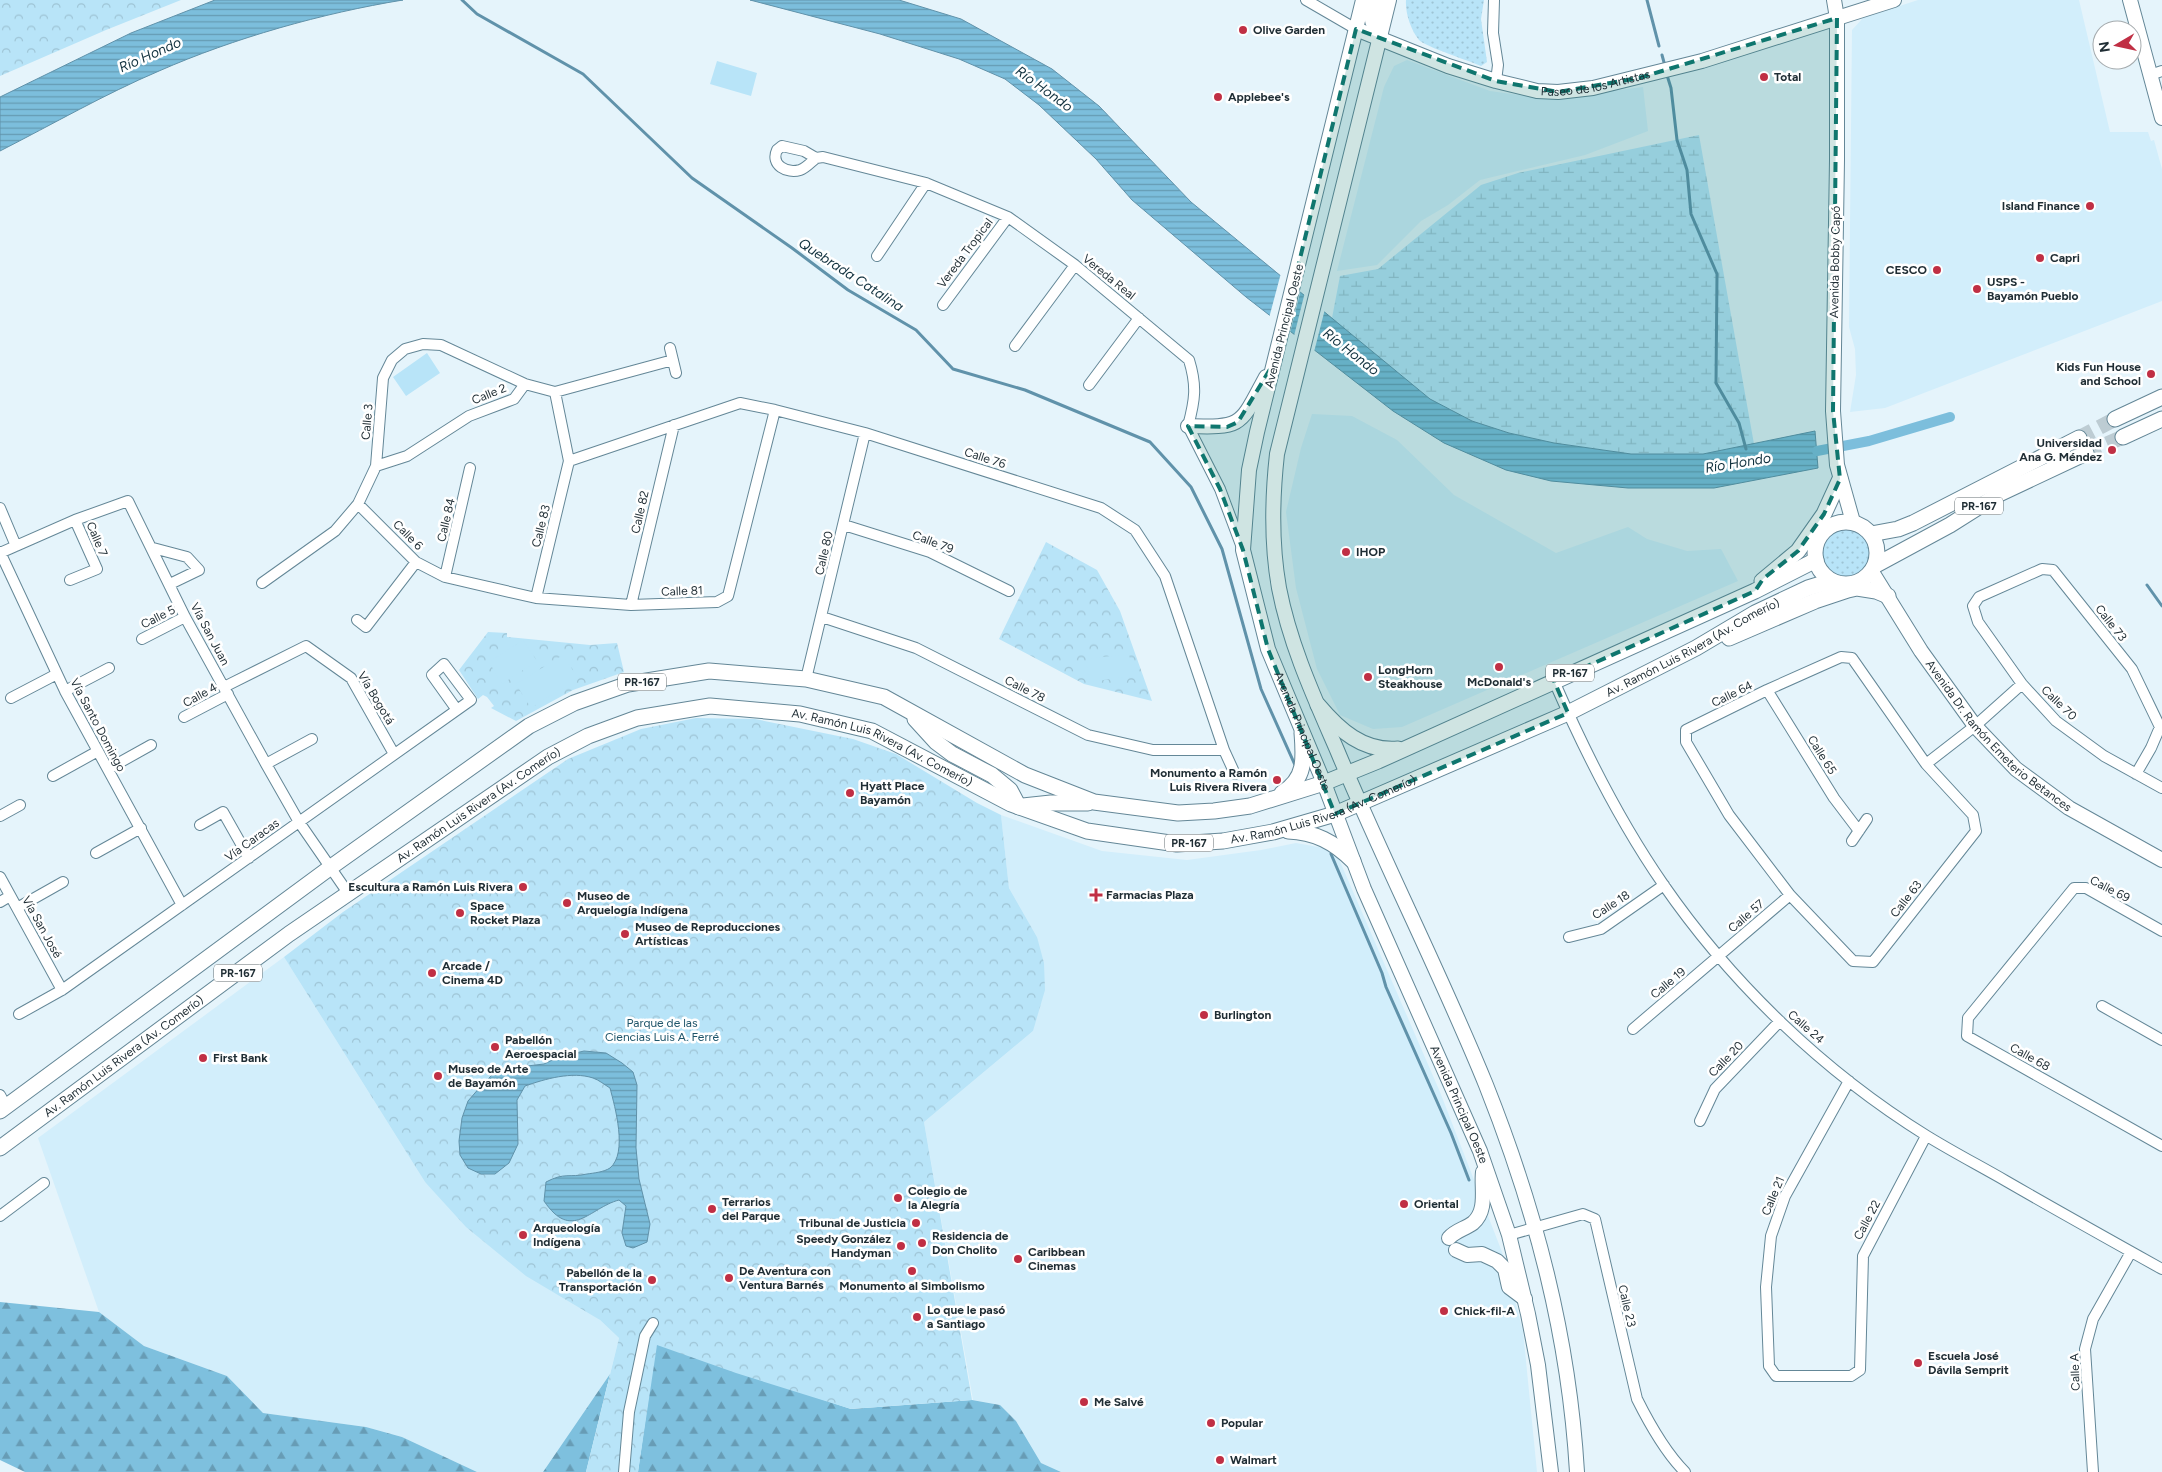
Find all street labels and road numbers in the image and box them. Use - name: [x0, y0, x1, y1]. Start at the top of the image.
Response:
- street label: Paseo de los Artistas: [1540, 67, 1652, 99]
- street label: Avenida Bobby Capó: [1827, 206, 1843, 318]
- street label: Vereda Tropical: [934, 216, 996, 290]
- street label: Vereda Real: [1080, 251, 1138, 303]
- street label: Avenida Principal Oeste: [1262, 262, 1306, 389]
- street label: Calle 2: [470, 381, 508, 407]
- street label: Calle 3: [358, 403, 376, 441]
- street label: Calle 76: [962, 445, 1008, 471]
- street label: Calle 82: [628, 489, 652, 535]
- street label: Calle 84: [434, 496, 458, 543]
- road number: PR-167: [1955, 498, 2003, 514]
- street label: Calle 83: [529, 503, 553, 549]
- street label: Calle 6: [390, 517, 426, 553]
- street label: Calle 7: [84, 520, 111, 559]
- street label: Calle 79: [911, 528, 956, 556]
- street label: Calle 80: [812, 529, 836, 576]
- street label: Calle 81: [661, 583, 703, 599]
- street label: Av. Ramón Luis Rivera (Av. Comerío): [1604, 595, 1782, 700]
- street label: Vía San Juan: [188, 600, 233, 668]
- street label: Calle 5: [139, 602, 178, 632]
- street label: Calle 73: [2092, 602, 2130, 644]
- street label: Avenida Dr. Ramón Emeterio Betances: [1923, 657, 2075, 815]
- road number: PR-167: [1546, 664, 1594, 681]
- street label: Vía Bogotá: [355, 669, 397, 727]
- street label: Avenida Principal Oeste: [1271, 670, 1333, 793]
- street label: Calle 78: [1002, 673, 1048, 705]
- road number: PR-167: [618, 674, 666, 690]
- street label: Vía Santo Domingo: [67, 676, 129, 774]
- street label: Calle 64: [1709, 678, 1755, 710]
- street label: Calle 4: [180, 680, 220, 710]
- street label: Calle 70: [2038, 683, 2080, 723]
- street label: Av. Ramón Luis Rivera (Av. Comerío): [791, 706, 975, 790]
- street label: Calle 65: [1805, 733, 1839, 777]
- street label: Av. Ramón Luis Rivera (Av. Comerío): [394, 745, 563, 865]
- street label: Av. Ramón Luis Rivera (Av. Comerío): [1229, 773, 1418, 847]
- street label: Vía Caracas: [222, 815, 282, 864]
- road number: PR-167: [1165, 834, 1213, 851]
- street label: Calle 69: [2088, 873, 2133, 905]
- street label: Calle 63: [1887, 878, 1925, 920]
- street label: Calle 18: [1590, 888, 1632, 922]
- street label: Vía San José: [19, 894, 65, 961]
- street label: Calle 57: [1725, 896, 1767, 935]
- road number: PR-167: [214, 964, 262, 981]
- street label: Calle 19: [1648, 964, 1688, 1002]
- street label: Av. Ramón Luis Rivera (Av. Comerío): [41, 993, 206, 1120]
- street label: Calle 24: [1785, 1007, 1828, 1047]
- street label: Calle 20: [1706, 1038, 1747, 1080]
- street label: Calle 68: [2007, 1040, 2053, 1074]
- street label: Avenida Principal Oeste: [1427, 1043, 1491, 1166]
- street label: Calle 21: [1759, 1174, 1787, 1218]
- street label: Calle 22: [1851, 1198, 1883, 1242]
- street label: Calle 23: [1615, 1284, 1639, 1328]
- street label: Calle A: [2067, 1353, 2083, 1391]

